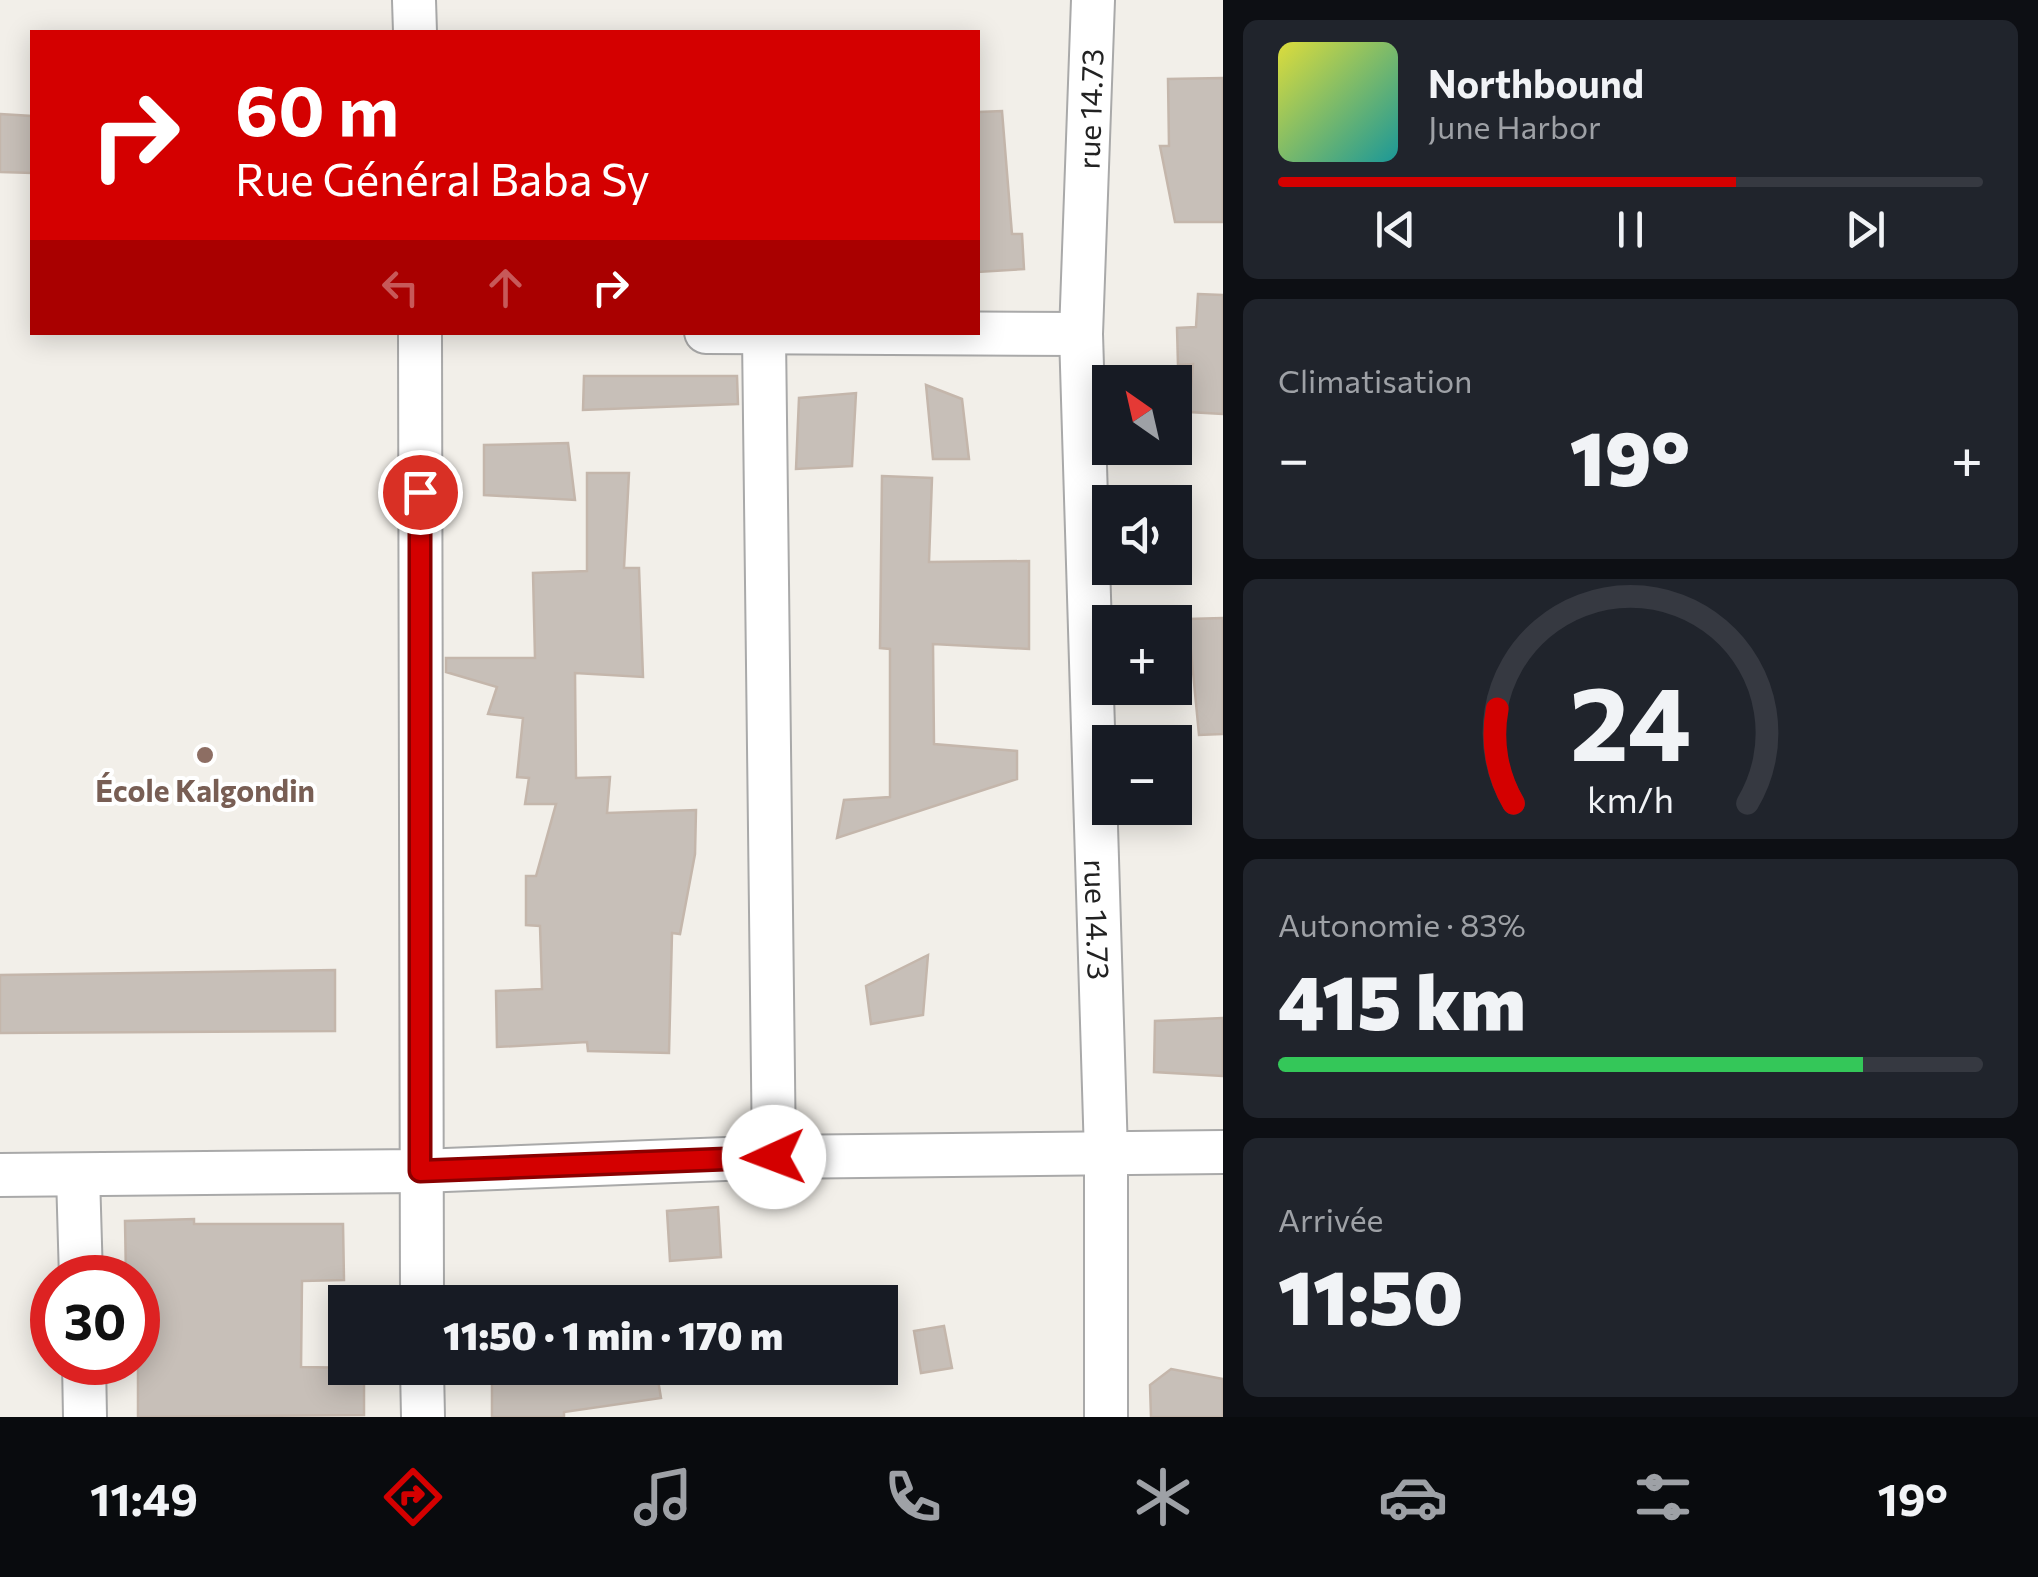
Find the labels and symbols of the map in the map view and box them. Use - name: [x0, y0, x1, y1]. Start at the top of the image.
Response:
- street label: rue 14.73: [1068, 48, 1110, 170]
- north arrow: [1092, 365, 1192, 465]
- pin: [378, 450, 463, 535]
- marker: École Kalgondin: [194, 744, 216, 766]
- place label: École Kalgondin: [95, 771, 315, 808]
- street label: rue 14.73: [1079, 859, 1119, 980]
- position arrow: [722, 1105, 826, 1209]
- speed limit sign: 30: [30, 1255, 160, 1385]

